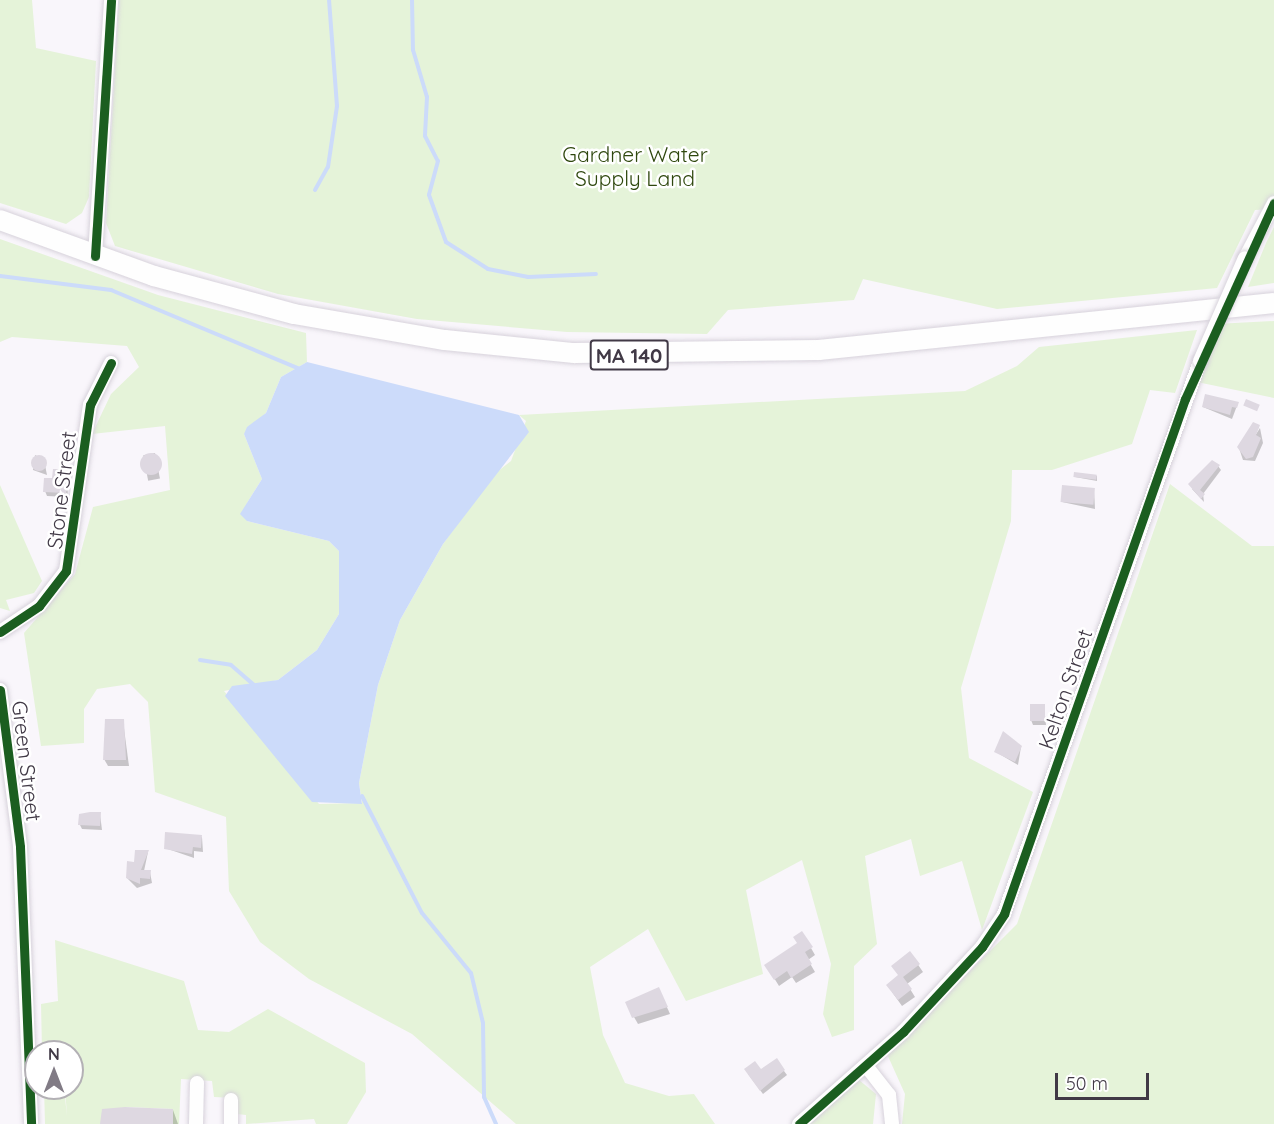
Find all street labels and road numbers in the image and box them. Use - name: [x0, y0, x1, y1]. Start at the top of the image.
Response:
- road number: MA 140: [588, 338, 670, 372]
- street label: Stone Street: [41, 430, 81, 550]
- street label: Kelton Street: [1033, 626, 1097, 752]
- street label: Green Street: [7, 699, 47, 823]

